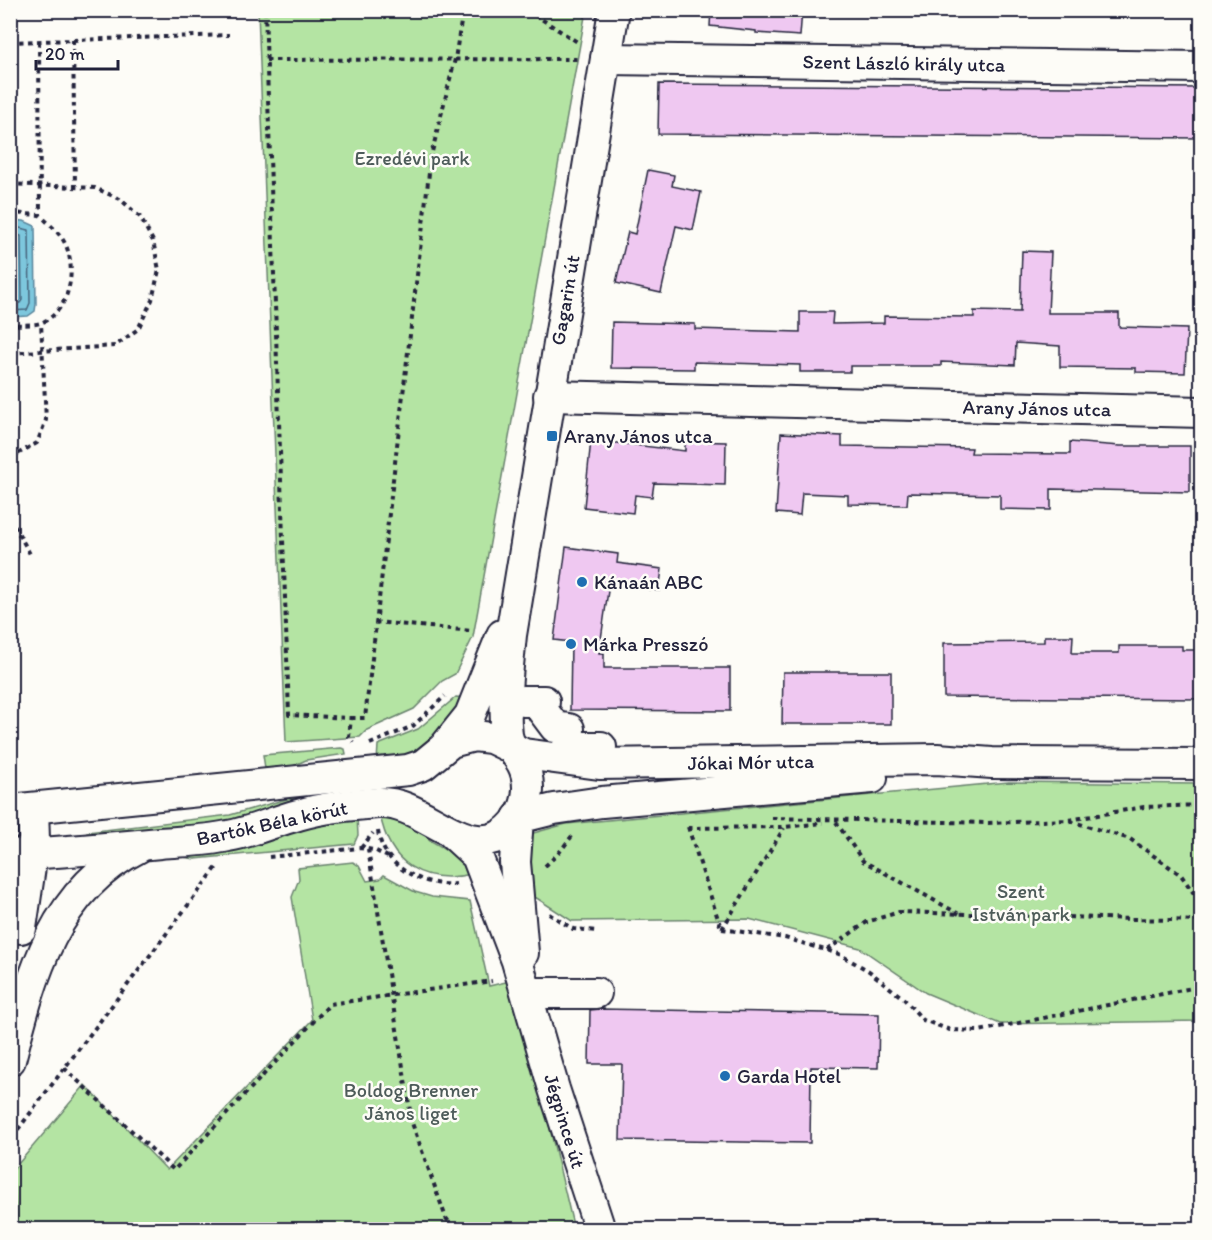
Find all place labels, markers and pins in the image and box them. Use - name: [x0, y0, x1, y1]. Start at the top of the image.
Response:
- place label: Arany János utca: [564, 424, 713, 448]
- marker: Arany János utca: [545, 429, 559, 443]
- place label: Kánaán ABC: [594, 570, 703, 594]
- marker: Kánaán ABC: [575, 575, 589, 589]
- place label: Márka Presszó: [583, 632, 708, 656]
- marker: Márka Presszó: [564, 637, 578, 651]
- place label: Garda Hotel: [737, 1064, 841, 1088]
- marker: Garda Hotel: [718, 1069, 732, 1083]

